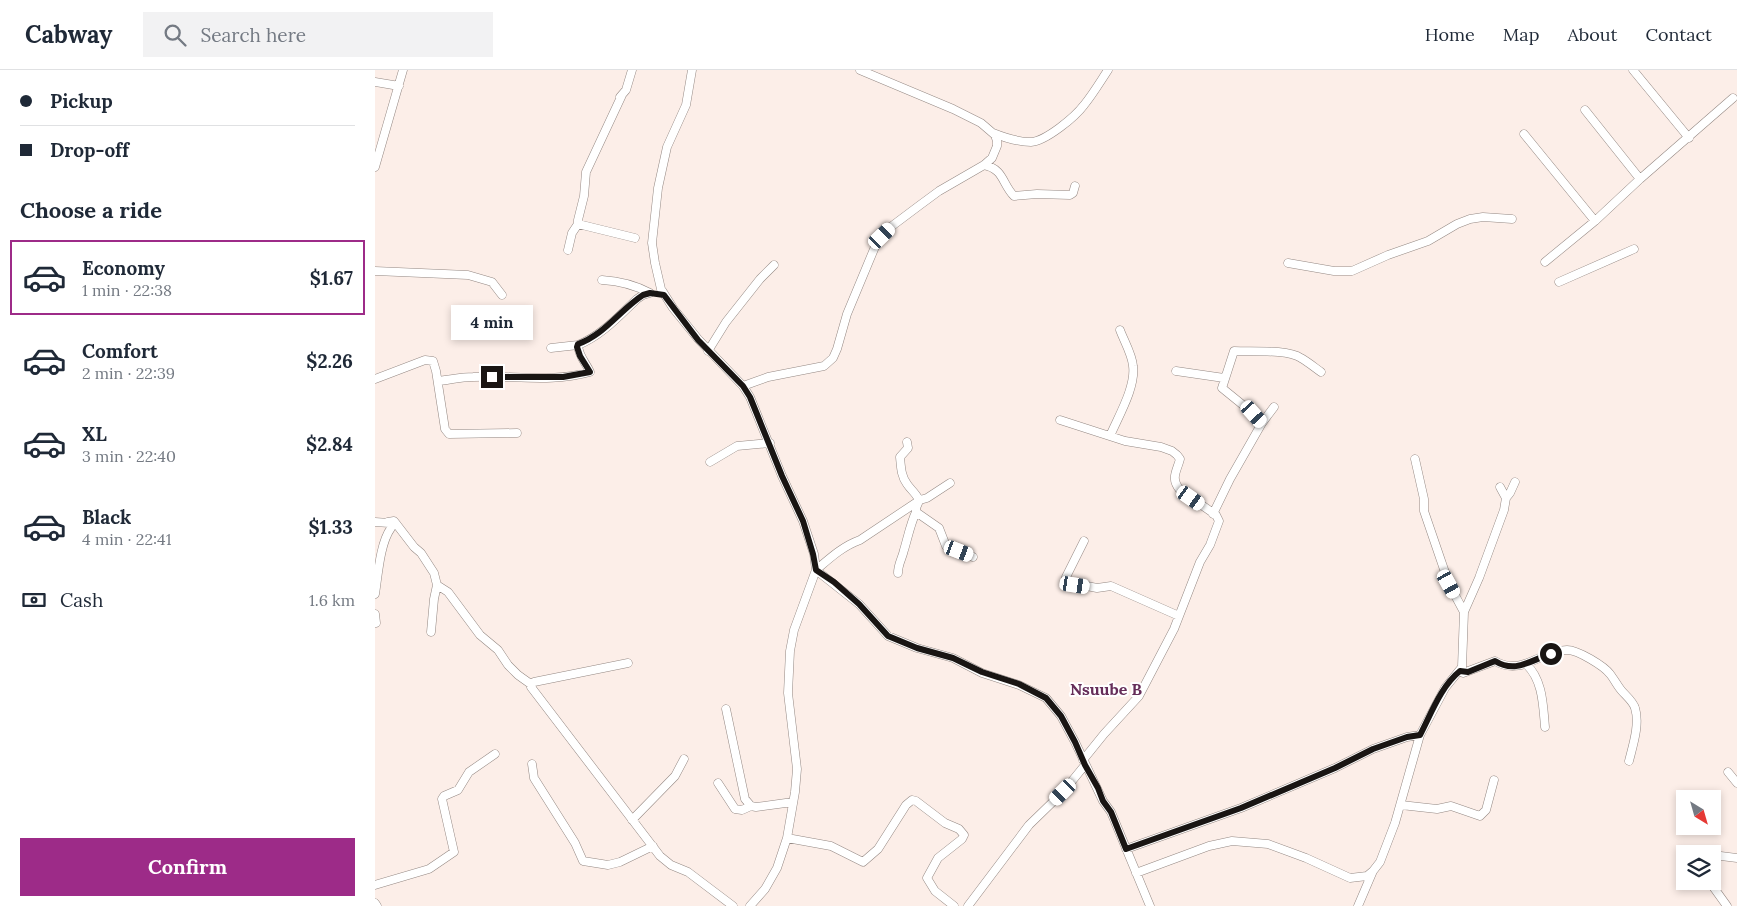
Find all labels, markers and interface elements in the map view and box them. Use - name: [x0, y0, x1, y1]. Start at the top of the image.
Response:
- search box: [143, 12, 493, 57]
- text: Cabway: [25, 19, 113, 50]
- icon: search: [161, 21, 189, 49]
- text: Search here: [201, 23, 306, 47]
- text: Home: [1425, 23, 1475, 46]
- text: Map: [1503, 23, 1539, 46]
- text: About: [1567, 23, 1617, 46]
- text: Contact: [1645, 23, 1712, 46]
- text: Pickup: [50, 89, 113, 113]
- text: Drop-off: [50, 138, 129, 162]
- text: Choose a ride: [20, 196, 162, 224]
- car: [866, 220, 898, 252]
- icon: car: [22, 255, 67, 300]
- text: Economy: [82, 256, 165, 280]
- text: $1.67: [310, 266, 353, 290]
- text: 1 min · 22:38: [82, 280, 172, 300]
- callout: 4 min: [451, 304, 533, 340]
- text: 4 min: [470, 312, 514, 332]
- icon: car: [22, 338, 67, 383]
- text: Comfort: [82, 339, 158, 363]
- text: $2.26: [306, 349, 353, 373]
- text: 2 min · 22:39: [82, 363, 175, 383]
- route end: [481, 366, 503, 388]
- car: [1238, 398, 1269, 430]
- icon: car: [22, 421, 67, 466]
- text: XL: [82, 422, 107, 446]
- text: $2.84: [306, 432, 353, 456]
- text: 3 min · 22:40: [82, 446, 176, 466]
- car: [1174, 483, 1207, 513]
- icon: car: [22, 504, 67, 549]
- text: Black: [82, 505, 131, 529]
- text: $1.33: [308, 515, 353, 539]
- text: 4 min · 22:41: [82, 529, 172, 549]
- car: [942, 539, 975, 563]
- car: [1435, 567, 1462, 601]
- car: [1059, 575, 1090, 595]
- icon: cash: [20, 586, 48, 614]
- text: Cash: [60, 588, 103, 612]
- text: 1.6 km: [309, 590, 355, 610]
- route start: [1540, 643, 1562, 665]
- district label: Nsuube B: [1070, 679, 1142, 699]
- car: [1047, 776, 1078, 808]
- north arrow: [1676, 790, 1721, 835]
- map controls: [1676, 790, 1721, 890]
- button: Confirm: [20, 838, 355, 896]
- button: layers: [1676, 845, 1721, 890]

